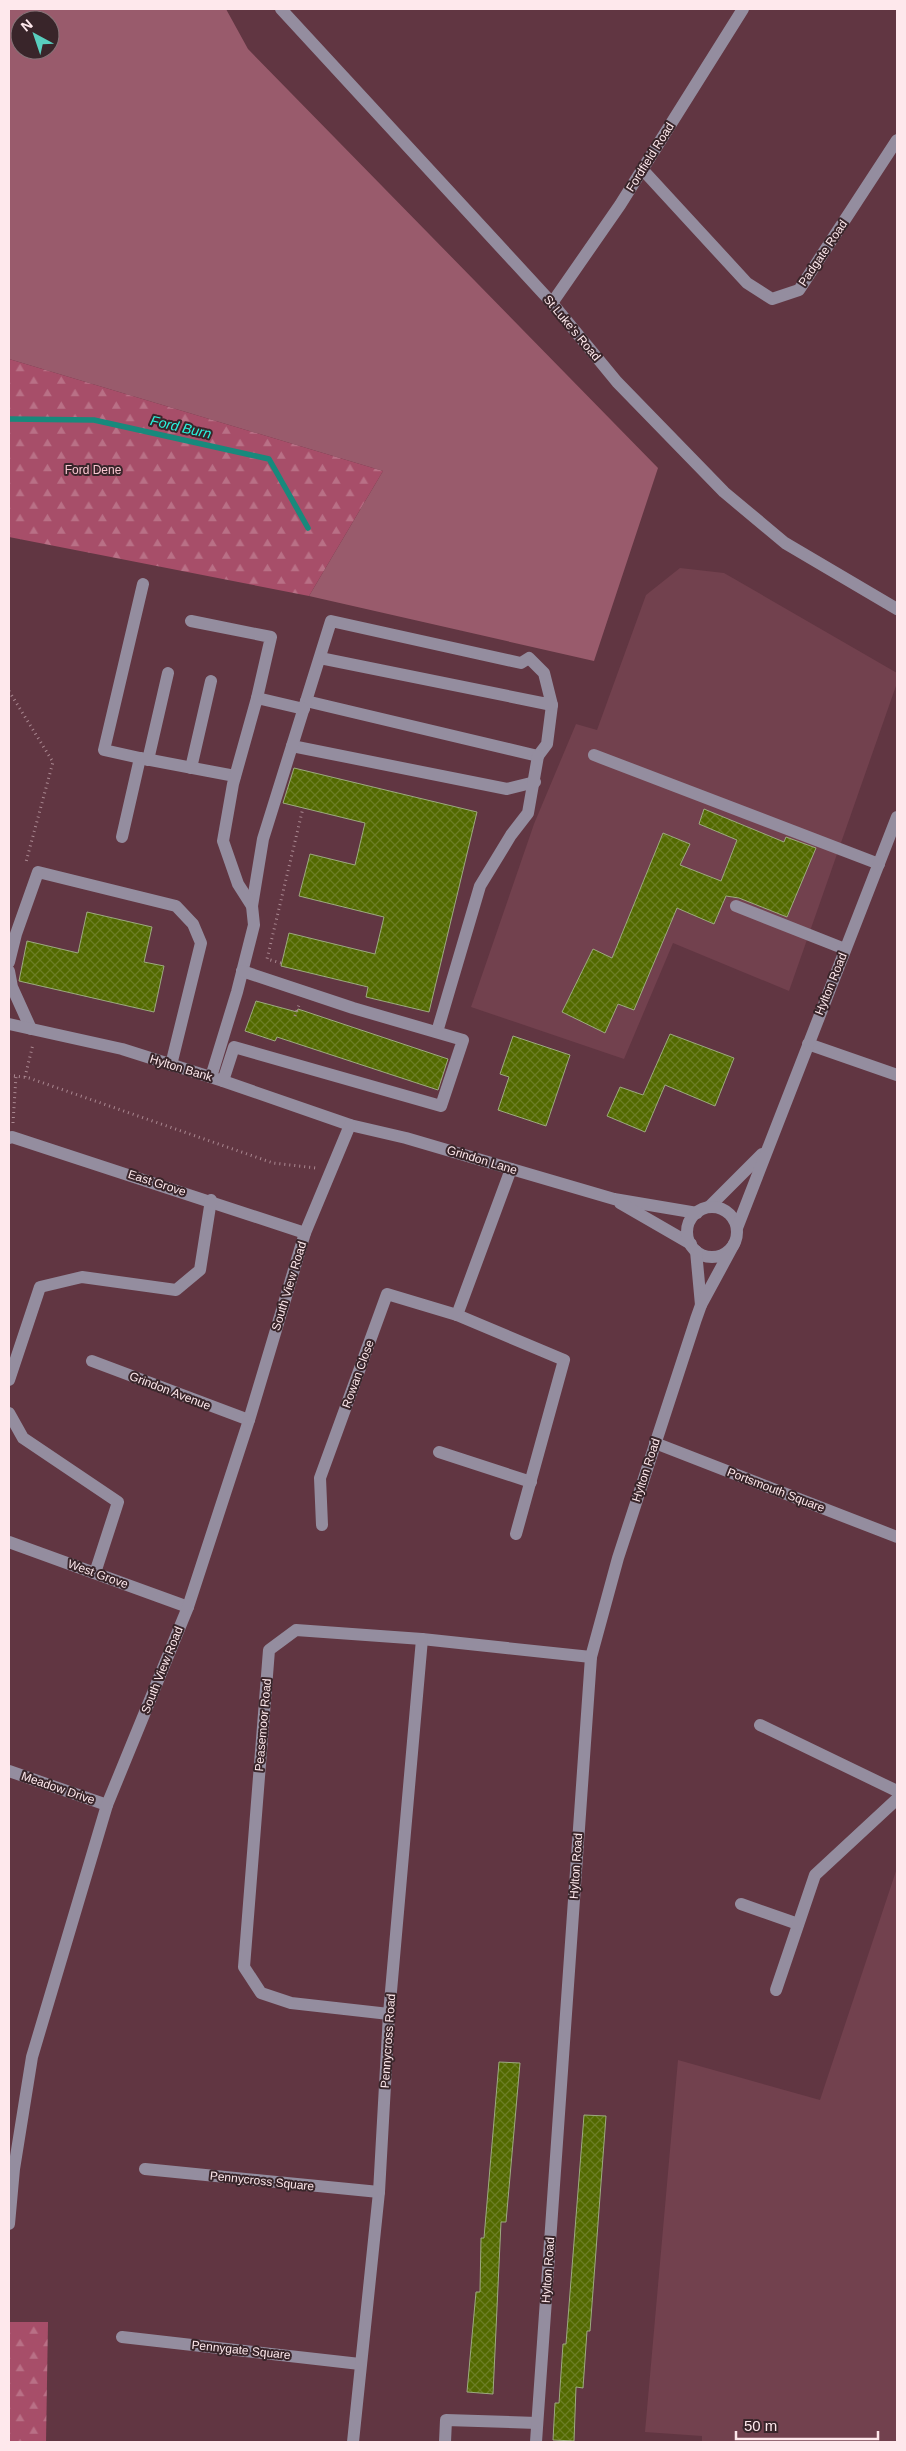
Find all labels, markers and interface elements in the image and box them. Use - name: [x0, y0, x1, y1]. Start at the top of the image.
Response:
- north arrow: [10, 10, 60, 60]
- text: N: [18, 16, 36, 34]
- street label: Fordfield Road: [623, 120, 677, 194]
- street label: Padgate Road: [796, 217, 850, 289]
- street label: St Luke's Road: [541, 292, 603, 364]
- water label: Ford Burn: [149, 412, 213, 442]
- park label: Ford Dene: [65, 463, 122, 477]
- street label: Hylton Road: [812, 951, 850, 1017]
- street label: Hylton Bank: [148, 1052, 215, 1084]
- street label: Grindon Lane: [445, 1143, 519, 1177]
- street label: East Grove: [126, 1167, 188, 1199]
- street label: South View Road: [269, 1240, 309, 1332]
- street label: Rowan Close: [339, 1338, 377, 1410]
- street label: Grindon Avenue: [127, 1369, 213, 1413]
- street label: Hylton Road: [629, 1436, 663, 1504]
- street label: Portsmouth Square: [725, 1465, 827, 1515]
- street label: West Grove: [66, 1557, 130, 1591]
- street label: South View Road: [138, 1624, 186, 1716]
- street label: Peasemoor Road: [252, 1678, 274, 1772]
- street label: Meadow Drive: [19, 1769, 97, 1807]
- street label: Hylton Road: [567, 1833, 585, 1899]
- street label: Pennycross Road: [378, 1993, 398, 2089]
- street label: Pennycross Square: [209, 2169, 315, 2193]
- street label: Hylton Road: [539, 2237, 557, 2303]
- street label: Pennygate Square: [191, 2338, 291, 2362]
- scale bar: [736, 2408, 878, 2440]
- text: 50 m: [744, 2417, 777, 2434]

